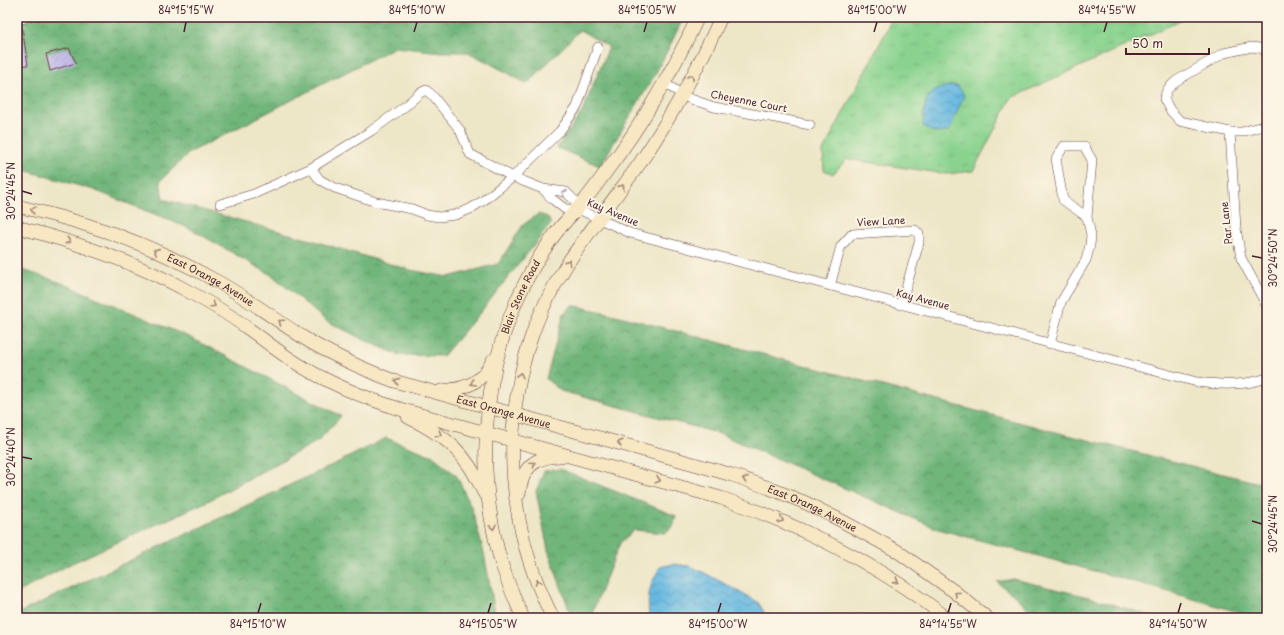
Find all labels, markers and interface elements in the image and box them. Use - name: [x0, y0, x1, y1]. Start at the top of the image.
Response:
- text: 84°15'15"W: [158, 2, 215, 17]
- text: 84°15'10"W: [389, 2, 446, 17]
- text: 84°15'05"W: [618, 2, 677, 17]
- text: 84°15'00"W: [847, 2, 907, 17]
- text: 84°14'55"W: [1078, 2, 1136, 17]
- scale bar: [1126, 30, 1209, 56]
- text: 50 m: [1132, 34, 1163, 52]
- one-way arrow: [686, 74, 693, 82]
- street label: Cheyenne Court: [710, 86, 789, 115]
- text: 30°24'45"N: [3, 162, 18, 220]
- one-way arrow: [617, 185, 624, 192]
- one-way arrow: [561, 191, 568, 198]
- street label: Kay Avenue: [585, 194, 642, 229]
- street label: Par Lane: [1216, 201, 1235, 245]
- one-way arrow: [30, 206, 37, 215]
- street label: View Lane: [856, 212, 906, 229]
- text: 30°24'50"N: [1265, 228, 1280, 288]
- one-way arrow: [64, 236, 71, 245]
- one-way arrow: [153, 248, 161, 256]
- street label: East Orange Avenue: [165, 249, 258, 310]
- street label: Blair Stone Road: [497, 256, 543, 336]
- one-way arrow: [563, 259, 571, 266]
- street label: Kay Avenue: [895, 284, 952, 313]
- one-way arrow: [208, 300, 215, 307]
- one-way arrow: [279, 320, 286, 327]
- one-way arrow: [516, 372, 524, 378]
- one-way arrow: [393, 377, 400, 386]
- one-way arrow: [470, 378, 477, 385]
- street label: East Orange Avenue: [455, 391, 553, 431]
- text: 30°24'40"N: [3, 427, 18, 487]
- one-way arrow: [434, 430, 441, 437]
- one-way arrow: [617, 439, 624, 448]
- one-way arrow: [529, 462, 536, 469]
- one-way arrow: [654, 475, 661, 484]
- one-way arrow: [741, 476, 748, 484]
- street label: East Orange Avenue: [766, 480, 860, 535]
- text: 30°24'45"N: [1265, 495, 1280, 553]
- one-way arrow: [778, 516, 785, 524]
- one-way arrow: [488, 524, 497, 531]
- one-way arrow: [892, 576, 899, 584]
- one-way arrow: [534, 579, 542, 586]
- one-way arrow: [954, 592, 961, 599]
- text: 84°15'10"W: [230, 616, 287, 631]
- text: 84°15'05"W: [459, 616, 518, 631]
- text: 84°15'00"W: [688, 616, 748, 631]
- text: 84°14'55"W: [919, 616, 977, 631]
- text: 84°14'50"W: [1149, 616, 1208, 631]

